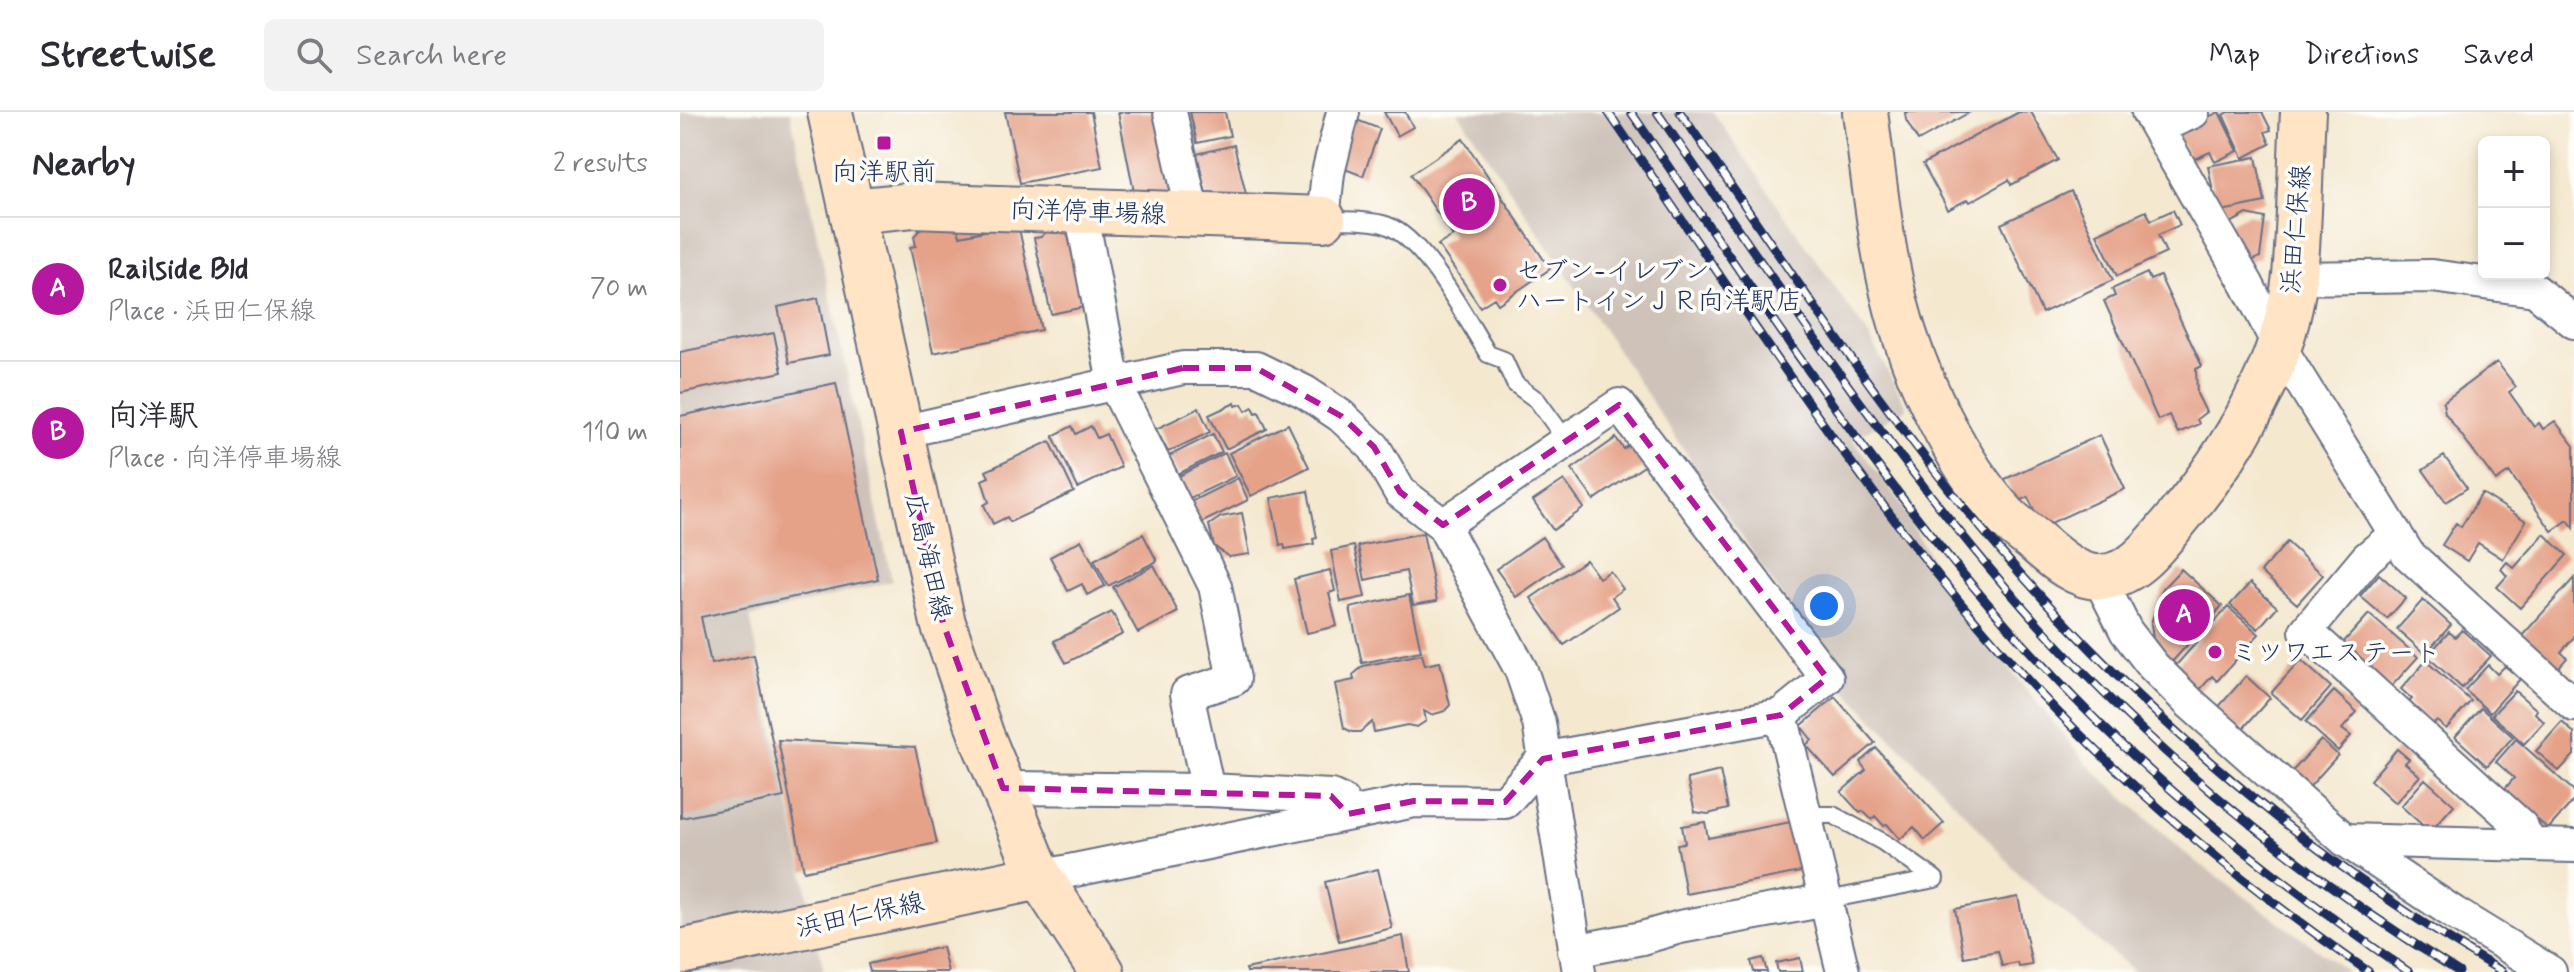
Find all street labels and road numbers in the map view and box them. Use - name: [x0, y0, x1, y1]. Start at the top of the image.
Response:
- street label: 浜田仁保線: [2274, 163, 2320, 295]
- street label: 向洋停車場線: [1009, 193, 1166, 233]
- street label: 広島海田線: [896, 489, 958, 624]
- street label: 浜田仁保線: [793, 886, 928, 946]

